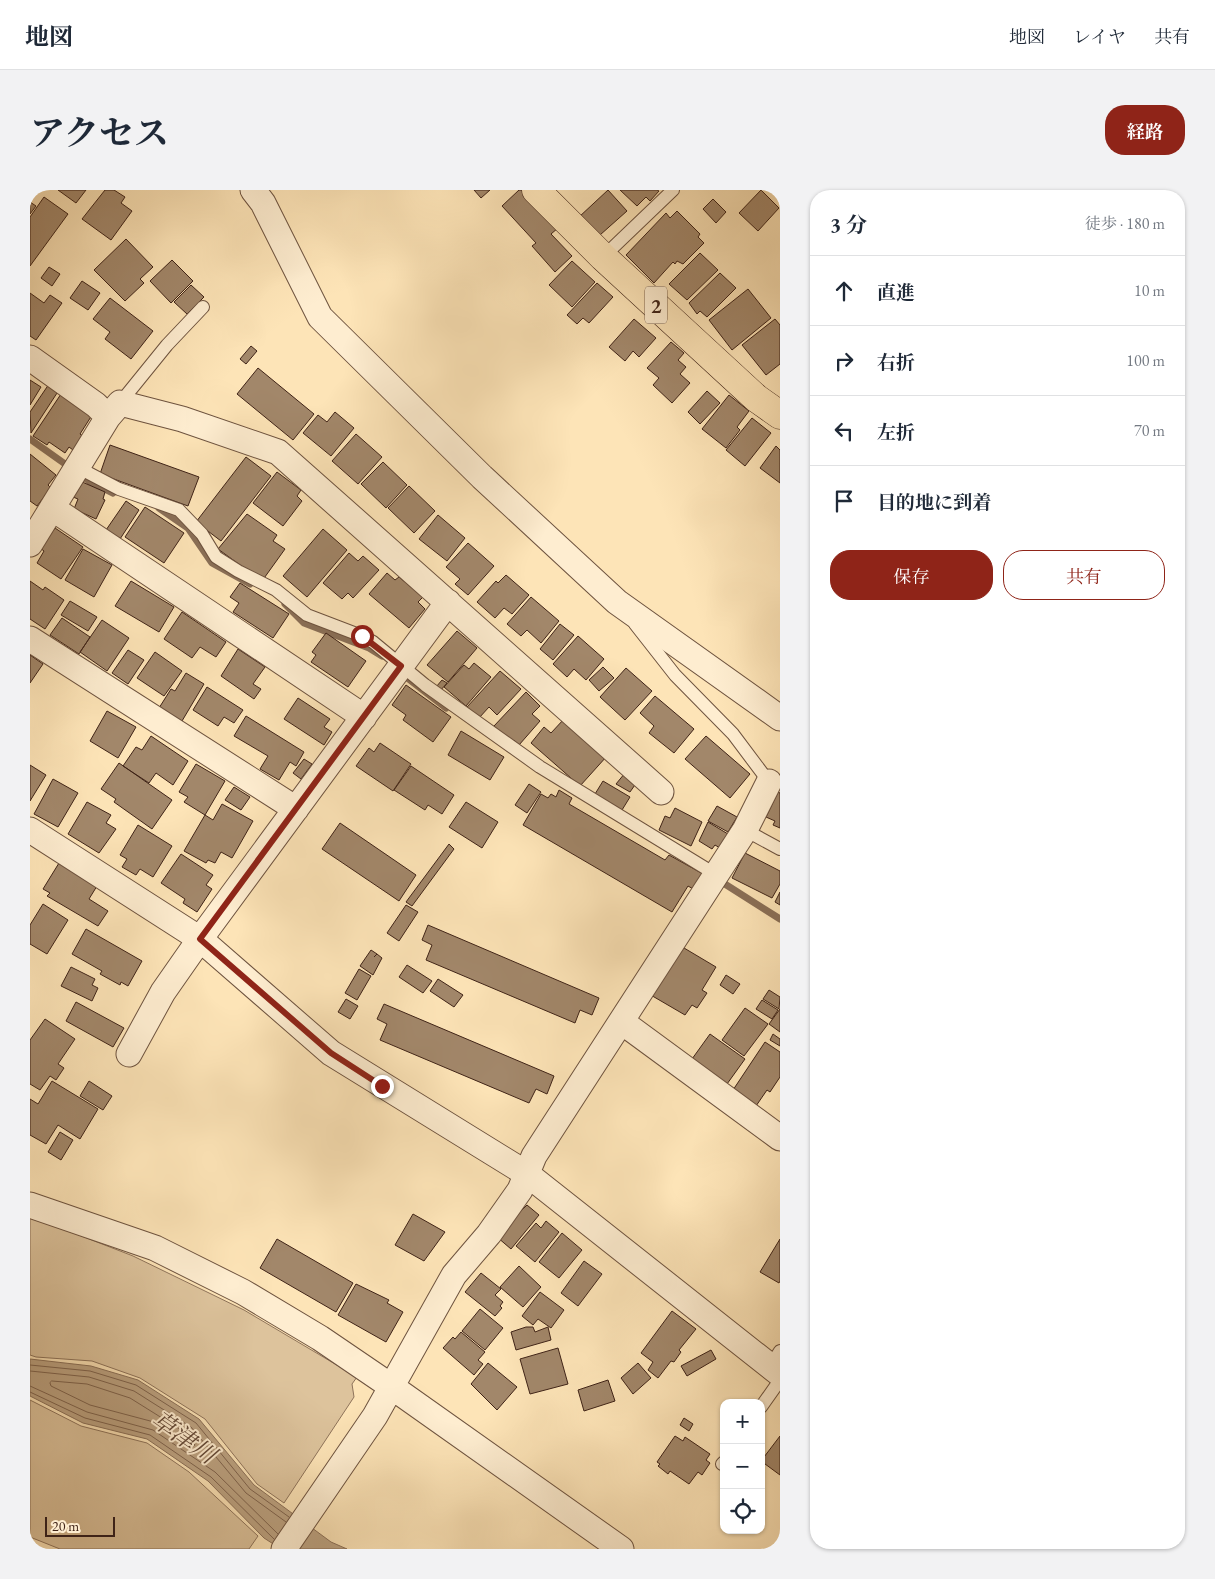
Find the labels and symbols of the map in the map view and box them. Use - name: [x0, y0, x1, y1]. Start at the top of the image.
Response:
- road number: 2: [645, 286, 667, 324]
- route start: [351, 625, 374, 648]
- route end: [371, 1075, 394, 1098]
- water label: 草津川: [146, 1404, 225, 1472]
- scale bar: [45, 1514, 115, 1537]

